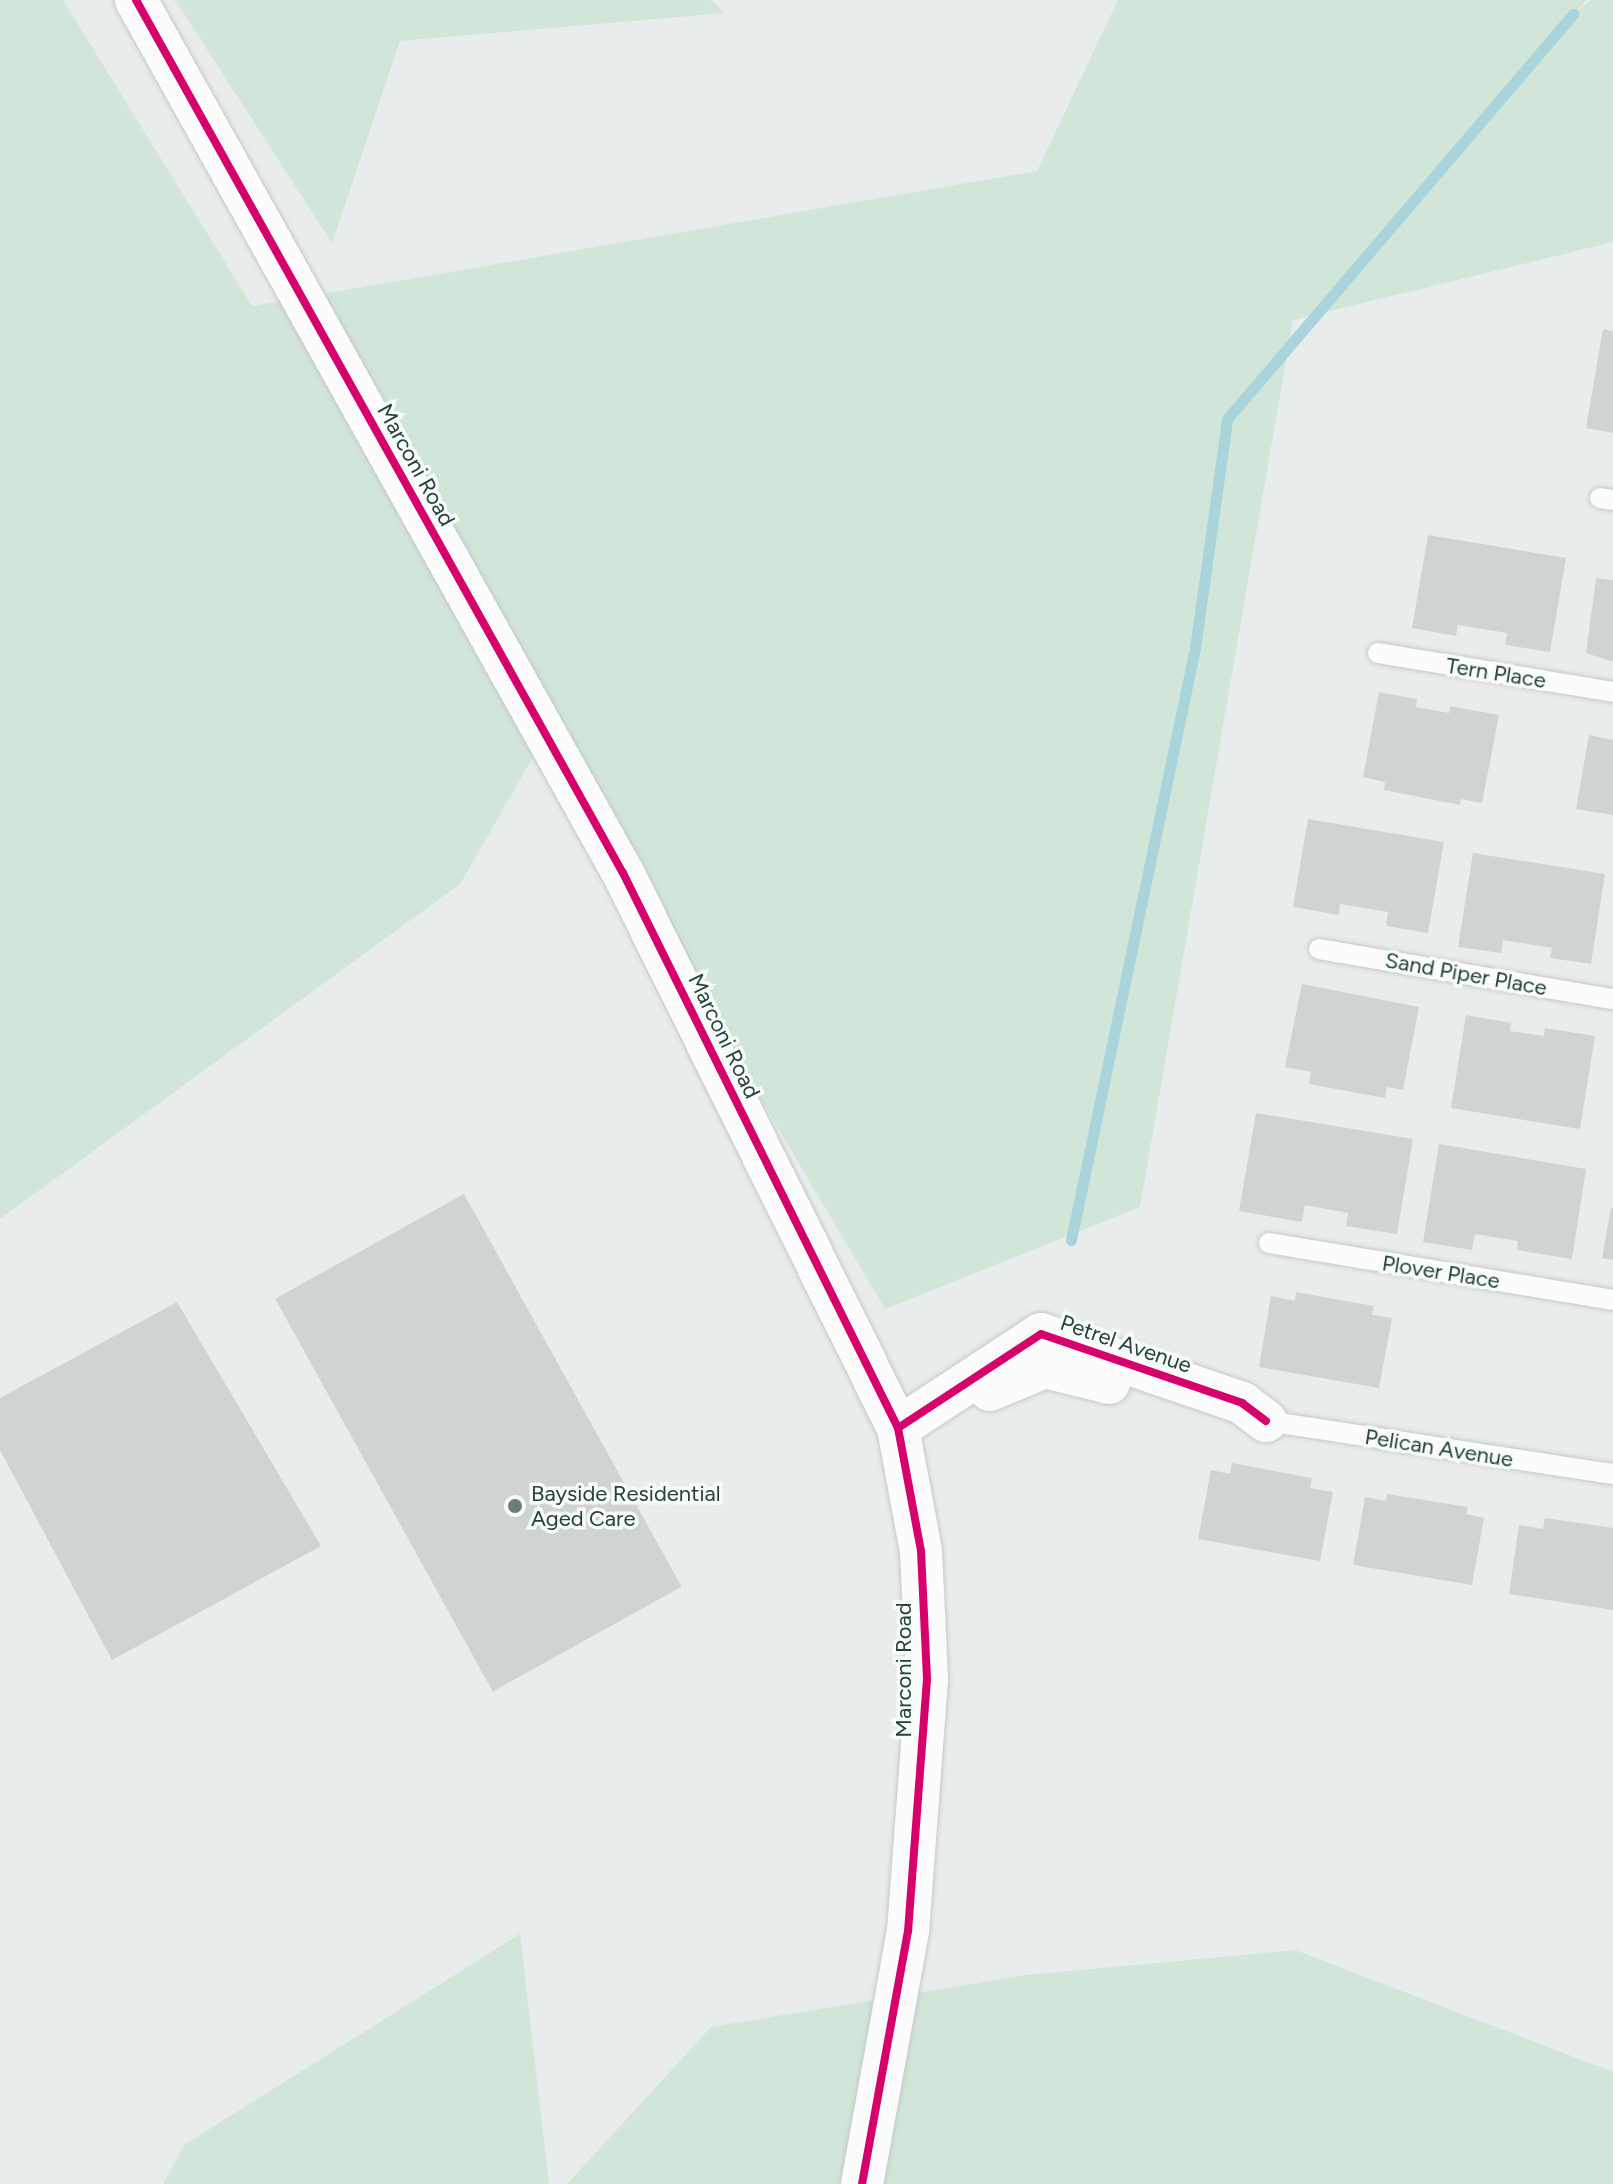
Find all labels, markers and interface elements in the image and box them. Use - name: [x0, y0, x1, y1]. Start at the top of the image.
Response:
- street label: Marconi Road: [372, 399, 460, 531]
- street label: Tern Place: [1444, 652, 1548, 694]
- street label: Sand Piper Place: [1383, 947, 1549, 1001]
- street label: Marconi Road: [682, 969, 766, 1103]
- street label: Plover Place: [1380, 1250, 1502, 1294]
- street label: Petrel Avenue: [1057, 1309, 1195, 1379]
- street label: Pelican Avenue: [1363, 1423, 1515, 1473]
- place label: Bayside Residential Aged Care: [531, 1480, 721, 1532]
- marker: Bayside Residential Aged Care: [506, 1497, 524, 1515]
- street label: Marconi Road: [891, 1602, 917, 1738]

